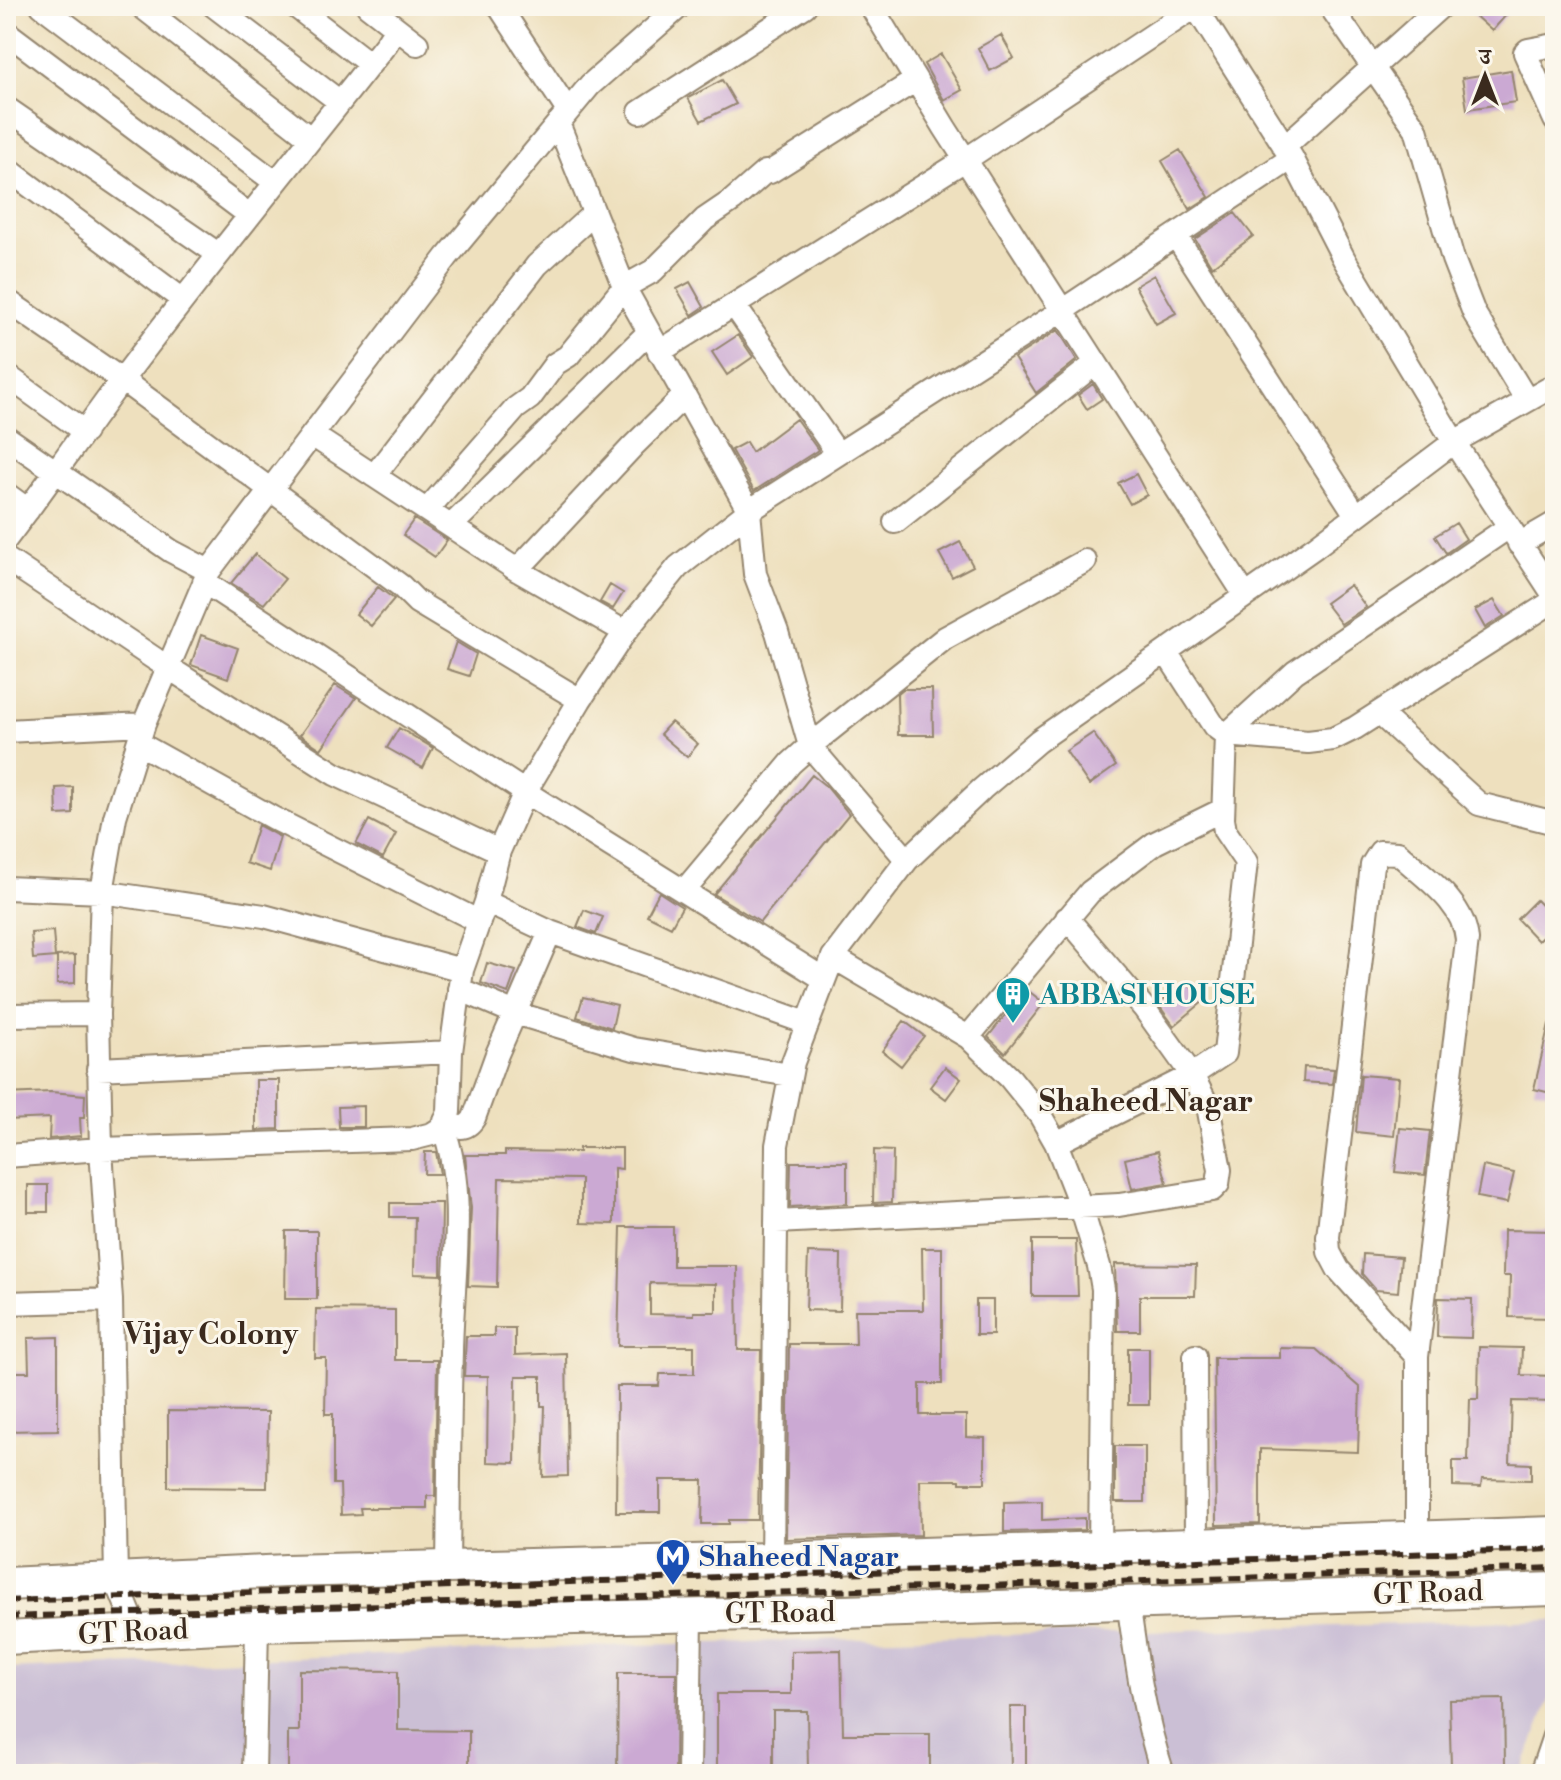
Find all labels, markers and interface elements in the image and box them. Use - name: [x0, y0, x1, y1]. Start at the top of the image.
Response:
- north arrow: [1445, 36, 1525, 116]
- text: उ: [1477, 44, 1492, 71]
- building icon: ABBASI HOUSE: [994, 975, 1032, 1025]
- place label: ABBASI HOUSE: [1038, 978, 1255, 1013]
- district label: Shaheed Nagar: [1039, 1083, 1253, 1121]
- district label: Vijay Colony: [123, 1316, 299, 1354]
- metro station icon: Shaheed Nagar: [654, 1537, 692, 1587]
- place label: Shaheed Nagar: [699, 1540, 899, 1575]
- street label: GT Road: [1372, 1574, 1484, 1613]
- street label: GT Road: [725, 1595, 836, 1632]
- street label: GT Road: [77, 1612, 189, 1653]

